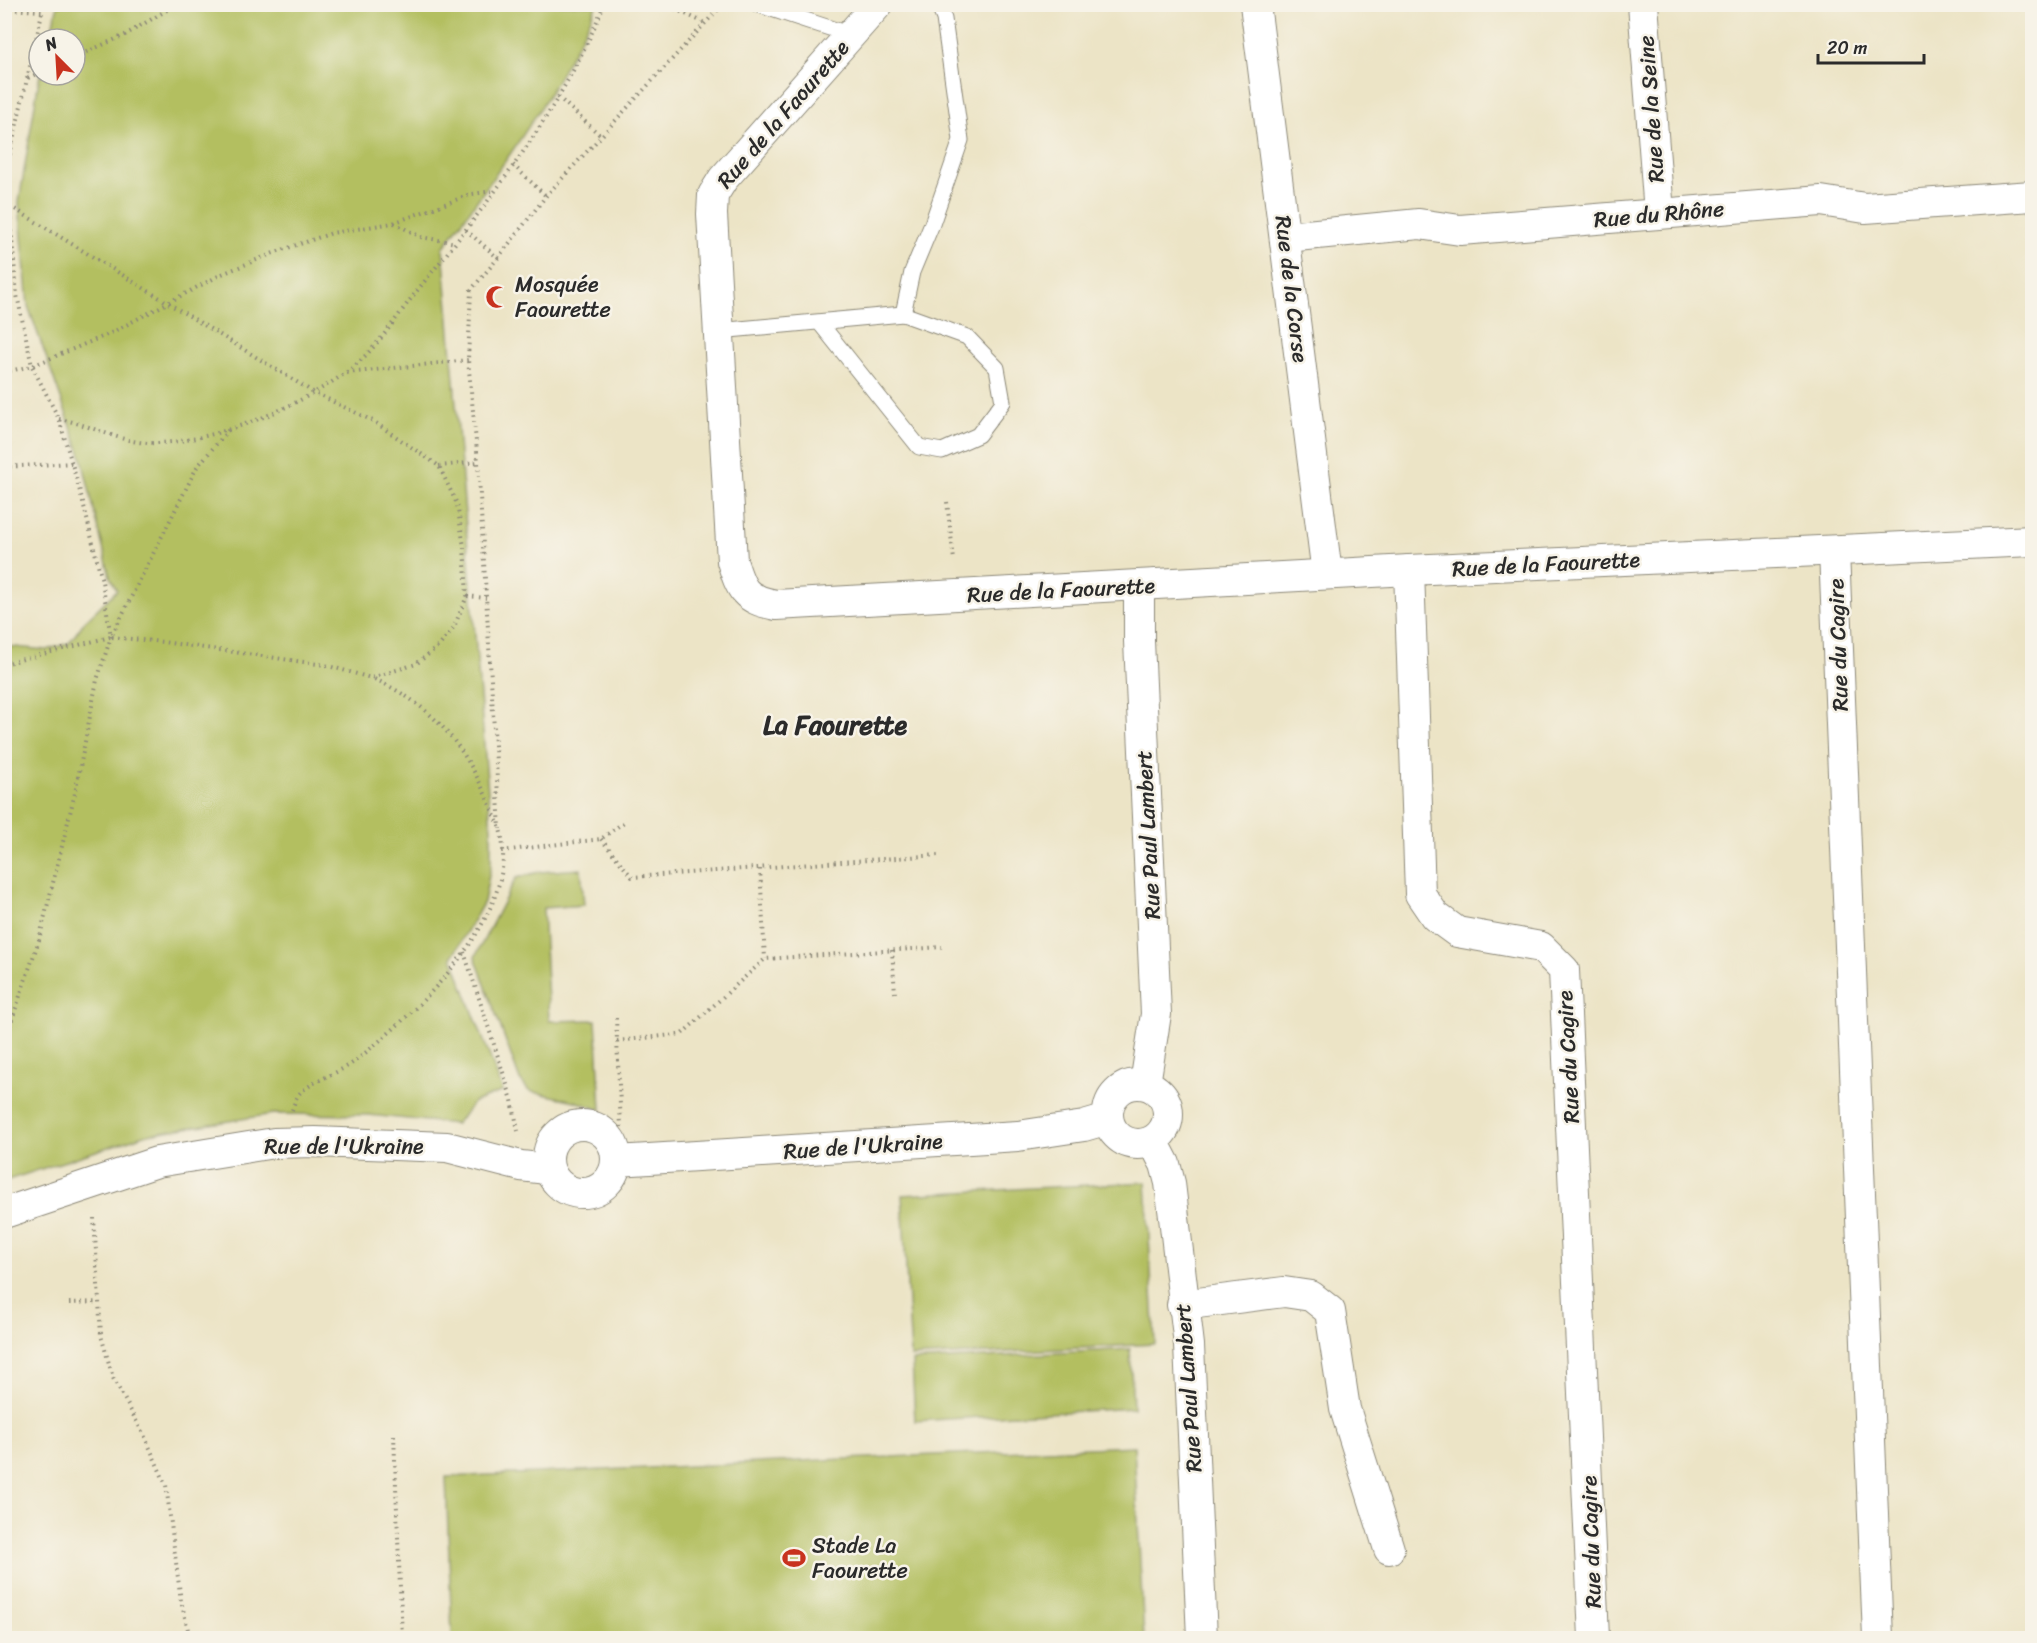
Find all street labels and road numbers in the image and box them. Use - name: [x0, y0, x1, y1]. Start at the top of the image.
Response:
- street label: Rue de la Faourette: [707, 30, 860, 198]
- street label: Rue de la Seine: [1626, 34, 1676, 184]
- street label: Rue du Rhône: [1592, 189, 1726, 239]
- street label: Rue de la Corse: [1264, 213, 1320, 365]
- street label: Rue de la Faourette: [1451, 540, 1641, 588]
- street label: Rue de la Faourette: [966, 566, 1156, 614]
- street label: Rue du Cagire: [1816, 578, 1860, 712]
- street label: Rue Paul Lambert: [1124, 749, 1172, 920]
- street label: Rue du Cagire: [1545, 989, 1591, 1124]
- street label: Rue de l'Ukraine: [782, 1121, 944, 1171]
- street label: Rue de l'Ukraine: [264, 1127, 424, 1166]
- street label: Rue Paul Lambert: [1163, 1302, 1213, 1474]
- street label: Rue du Cagire: [1569, 1475, 1613, 1609]

